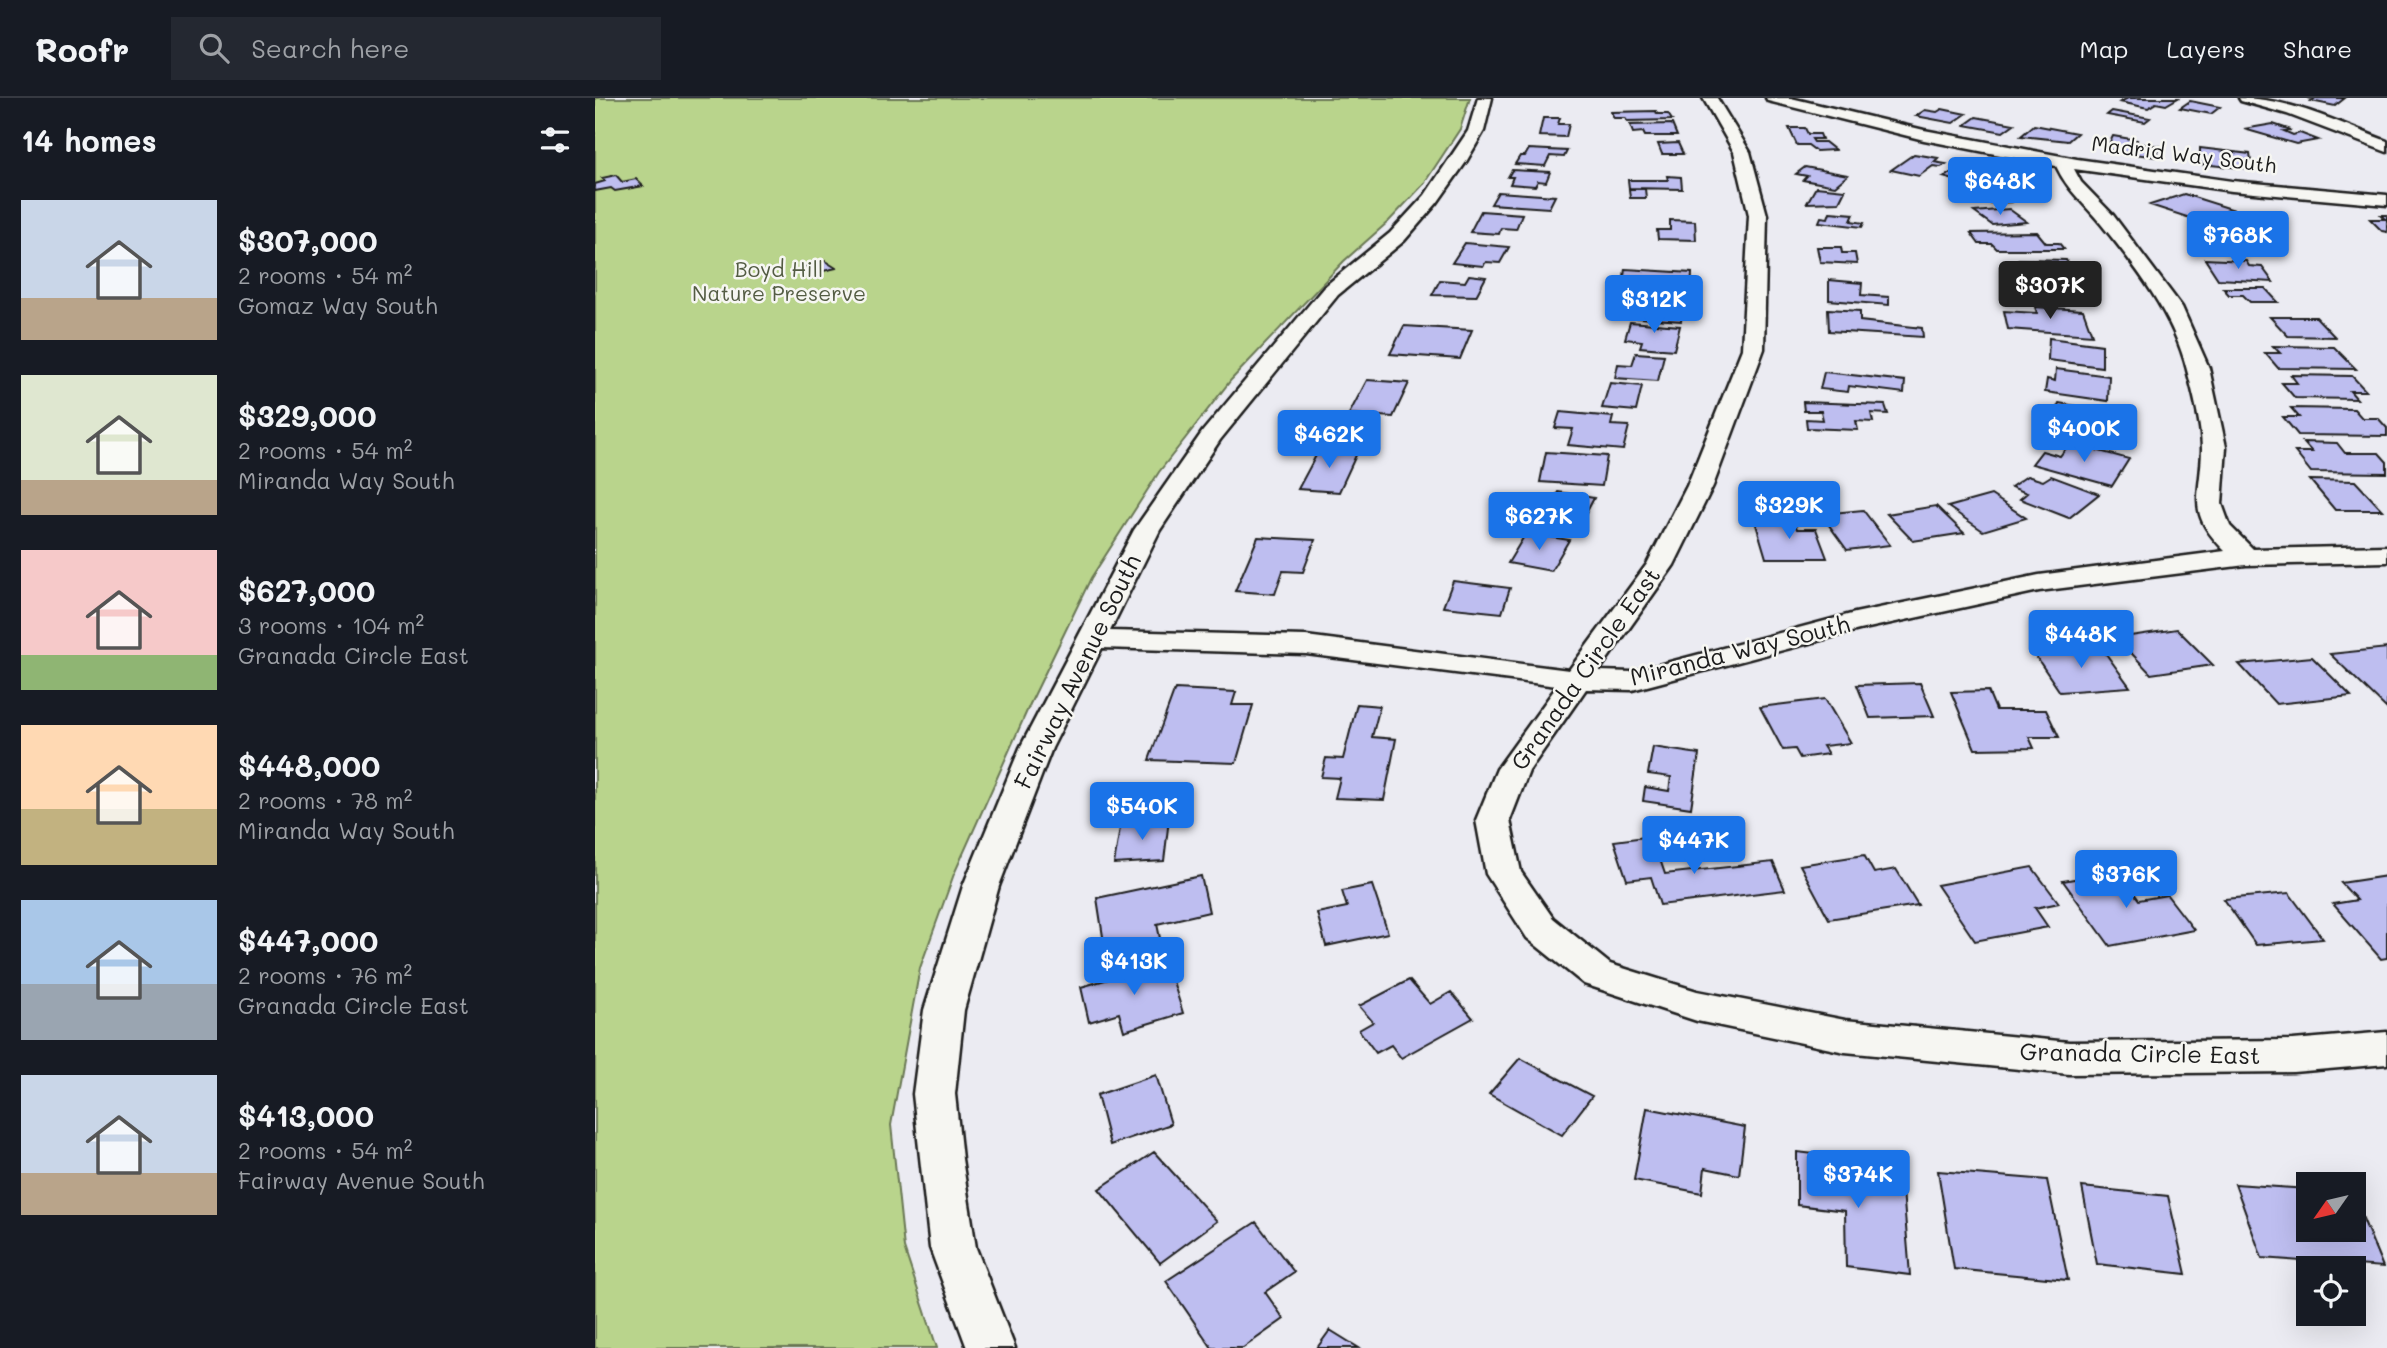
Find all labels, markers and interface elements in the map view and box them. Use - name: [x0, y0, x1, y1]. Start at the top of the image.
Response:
- search box: [171, 17, 661, 80]
- text: Roofr: [35, 27, 129, 70]
- icon: search: [195, 29, 233, 67]
- text: Search here: [251, 31, 409, 65]
- text: Map: [2080, 33, 2128, 64]
- text: Layers: [2166, 33, 2245, 64]
- text: Share: [2283, 33, 2352, 64]
- text: 14 homes: [21, 120, 157, 160]
- icon: filters: [536, 121, 574, 159]
- street label: Madrid Way South: [2090, 129, 2278, 178]
- pin: $648K: [1951, 158, 2049, 217]
- text: $648K: [1964, 165, 2036, 195]
- pin: $768K: [2189, 212, 2287, 271]
- text: $768K: [2203, 219, 2273, 249]
- text: $307,000: [238, 220, 378, 260]
- icon: home: [77, 228, 161, 312]
- park label: Boyd Hill Nature Preserve: [692, 255, 866, 306]
- text: 2 rooms · 54 m²: [238, 260, 413, 290]
- pin: $307K: [2001, 262, 2099, 321]
- text: $307K: [2015, 269, 2085, 299]
- pin: $312K: [1605, 275, 1703, 335]
- text: $312K: [1621, 283, 1687, 313]
- text: Gomaz Way South: [238, 290, 438, 320]
- text: $329,000: [238, 395, 376, 435]
- icon: home: [77, 403, 161, 487]
- pin: $400K: [2035, 404, 2133, 464]
- pin: $462K: [1280, 410, 1378, 470]
- text: $400K: [2047, 412, 2121, 442]
- text: $462K: [1294, 418, 1364, 448]
- text: 2 rooms · 54 m²: [238, 435, 413, 465]
- text: Miranda Way South: [238, 465, 454, 495]
- pin: $329K: [1740, 482, 1838, 541]
- text: $329K: [1754, 489, 1824, 519]
- pin: $627K: [1490, 492, 1588, 552]
- text: $627K: [1505, 500, 1573, 530]
- street label: Fairway Avenue South: [1006, 549, 1147, 794]
- street label: Granada Circle East: [1503, 561, 1667, 776]
- text: $627,000: [238, 570, 375, 610]
- icon: home: [77, 578, 161, 662]
- street label: Miranda Way South: [1626, 607, 1853, 692]
- text: 3 rooms · 104 m²: [238, 610, 424, 640]
- pin: $448K: [2032, 610, 2130, 670]
- text: $448K: [2045, 618, 2117, 648]
- text: Granada Circle East: [238, 640, 469, 670]
- text: $448,000: [238, 745, 380, 785]
- icon: home: [77, 753, 161, 837]
- pin: $540K: [1093, 782, 1191, 842]
- text: 2 rooms · 78 m²: [238, 785, 412, 815]
- text: $540K: [1106, 790, 1178, 820]
- text: Miranda Way South: [238, 815, 454, 845]
- pin: $447K: [1645, 816, 1743, 876]
- text: $447K: [1658, 824, 1730, 854]
- pin: $376K: [2077, 850, 2175, 910]
- text: $376K: [2091, 858, 2161, 888]
- text: $447,000: [238, 920, 378, 960]
- icon: home: [77, 928, 161, 1012]
- pin: $413K: [1085, 937, 1183, 997]
- text: $413K: [1100, 945, 1168, 975]
- text: 2 rooms · 76 m²: [238, 960, 412, 990]
- text: Granada Circle East: [238, 990, 469, 1020]
- street label: Granada Circle East: [2019, 1035, 2261, 1070]
- text: $413,000: [238, 1095, 374, 1135]
- icon: home: [77, 1103, 161, 1187]
- text: 2 rooms · 54 m²: [238, 1135, 413, 1165]
- pin: $374K: [1809, 1150, 1907, 1210]
- text: $374K: [1823, 1158, 1893, 1188]
- text: Fairway Avenue South: [238, 1165, 485, 1195]
- north arrow: [2296, 1172, 2366, 1242]
- map controls: [2296, 1172, 2366, 1326]
- button: locate: [2296, 1256, 2366, 1326]

